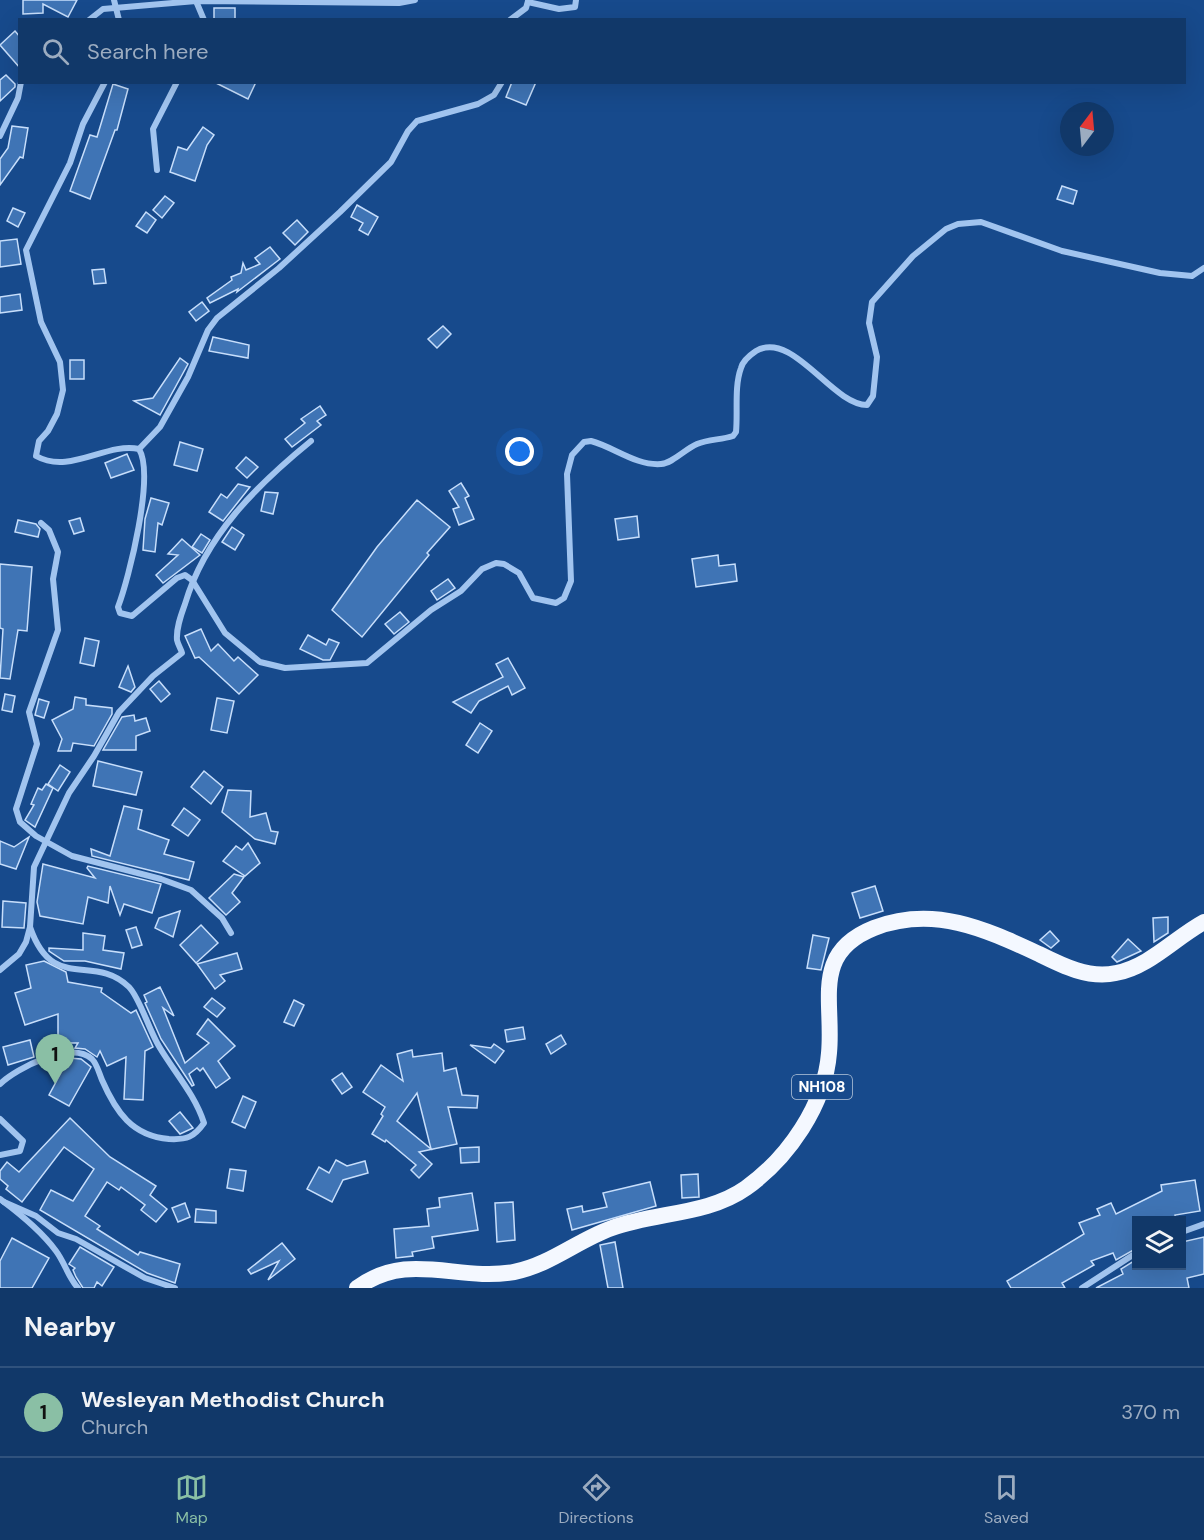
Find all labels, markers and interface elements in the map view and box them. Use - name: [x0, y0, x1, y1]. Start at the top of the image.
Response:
- search box: [18, 18, 1186, 84]
- icon: search: [39, 35, 72, 68]
- text: Search here: [87, 37, 208, 66]
- north arrow: [1060, 102, 1114, 156]
- your location: [505, 437, 534, 466]
- pin: 1: [36, 1034, 74, 1084]
- road number: NH108: [792, 1075, 852, 1099]
- map controls: [1132, 1216, 1186, 1270]
- button: layers: [1132, 1216, 1186, 1270]
- text: Nearby: [24, 1310, 116, 1344]
- text: Wesleyan Methodist Church: [81, 1385, 385, 1414]
- text: 1: [40, 1399, 47, 1425]
- text: 370 m: [1121, 1399, 1180, 1425]
- text: Church: [81, 1414, 148, 1440]
- tab: Map: [175, 1471, 208, 1528]
- tab: Directions: [558, 1471, 634, 1528]
- tab: Saved: [984, 1471, 1029, 1528]

